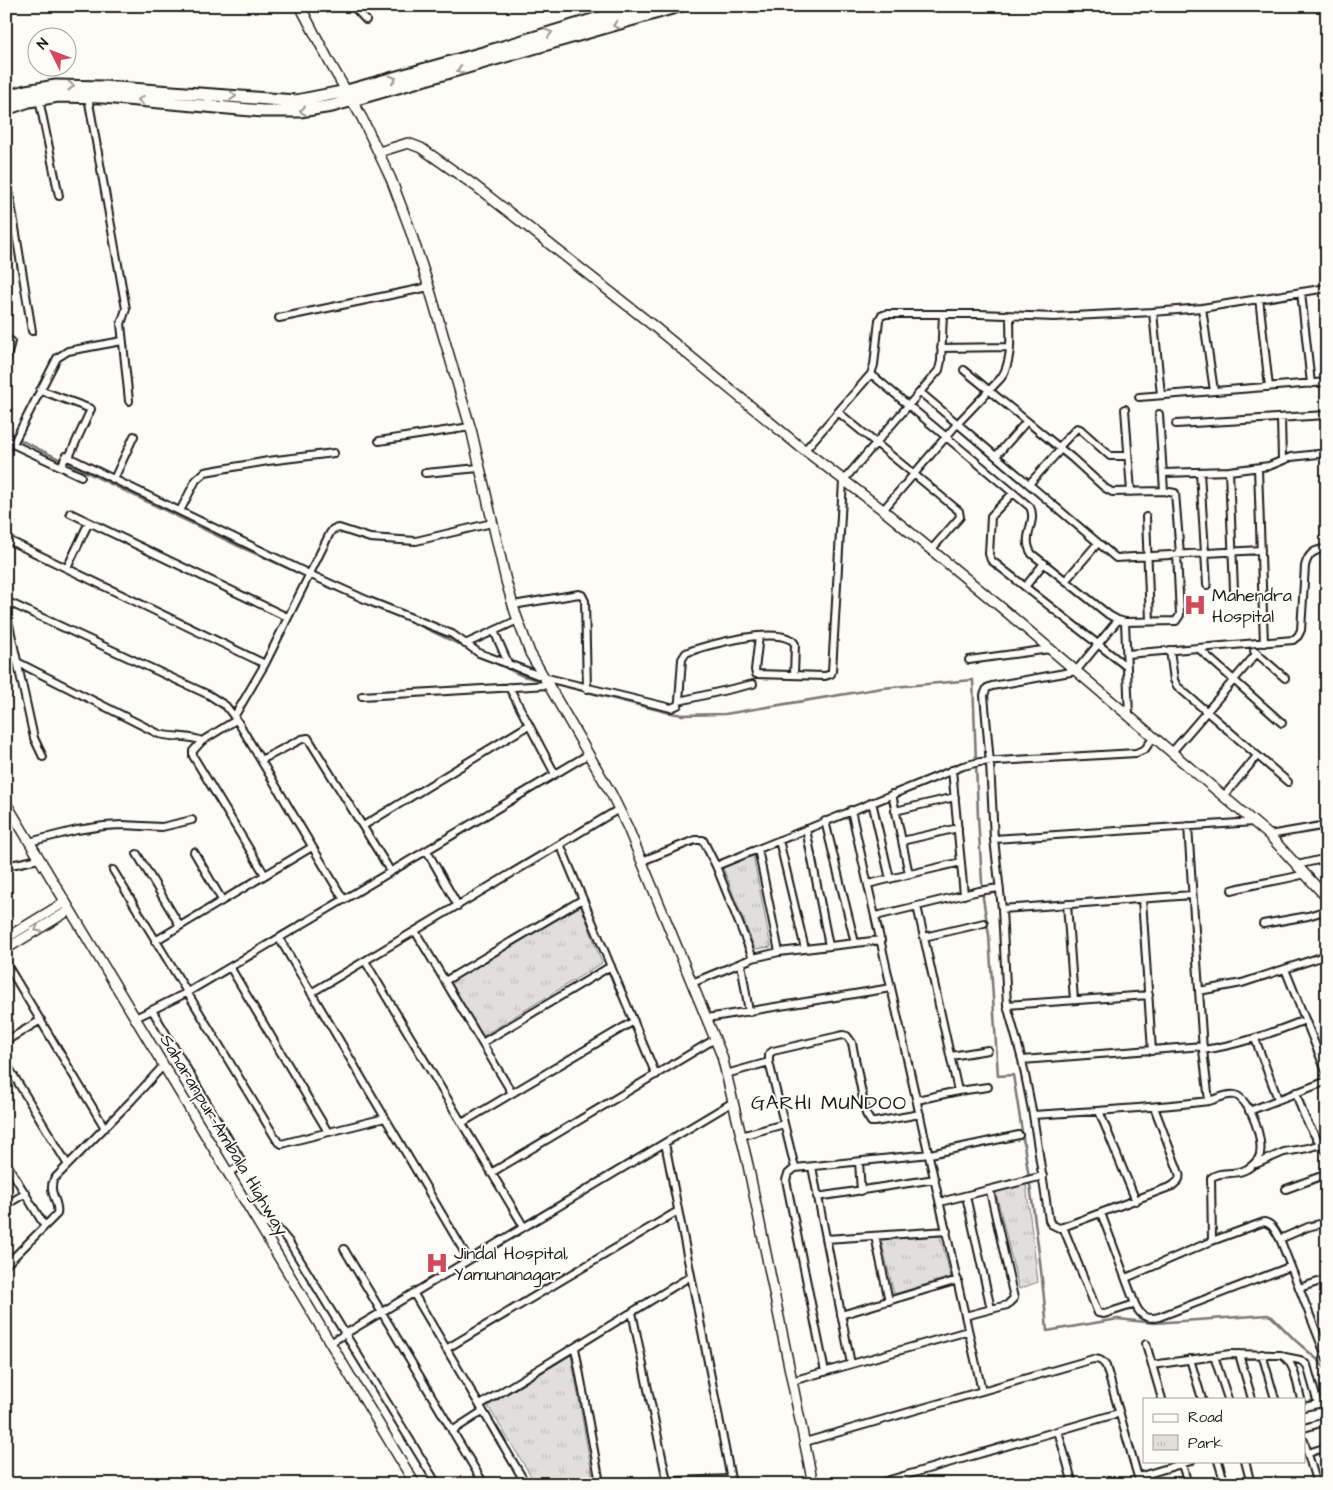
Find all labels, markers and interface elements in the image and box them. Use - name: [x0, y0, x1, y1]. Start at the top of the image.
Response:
- one-way arrow: [612, 19, 620, 29]
- north arrow: [28, 28, 78, 78]
- one-way arrow: [544, 29, 552, 39]
- text: N: [33, 34, 54, 54]
- one-way arrow: [456, 64, 464, 74]
- one-way arrow: [388, 74, 396, 84]
- one-way arrow: [68, 81, 75, 91]
- one-way arrow: [229, 91, 237, 102]
- one-way arrow: [136, 95, 144, 106]
- one-way arrow: [298, 105, 306, 116]
- place label: Mahendra Hospital: [1212, 583, 1292, 629]
- hospital icon: Mahendra Hospital: [1182, 592, 1208, 618]
- one-way arrow: [34, 923, 43, 933]
- street label: Saharanpur-Ambala Highway: [153, 1030, 294, 1241]
- district label: GARHI MUNDOO: [751, 1089, 907, 1117]
- place label: Jindal Hospital, Yamunanagar: [454, 1241, 569, 1288]
- hospital icon: Jindal Hospital, Yamunanagar: [424, 1250, 450, 1276]
- legend: [1143, 1398, 1306, 1462]
- text: Road: [1188, 1407, 1223, 1428]
- text: Park: [1188, 1433, 1223, 1454]

